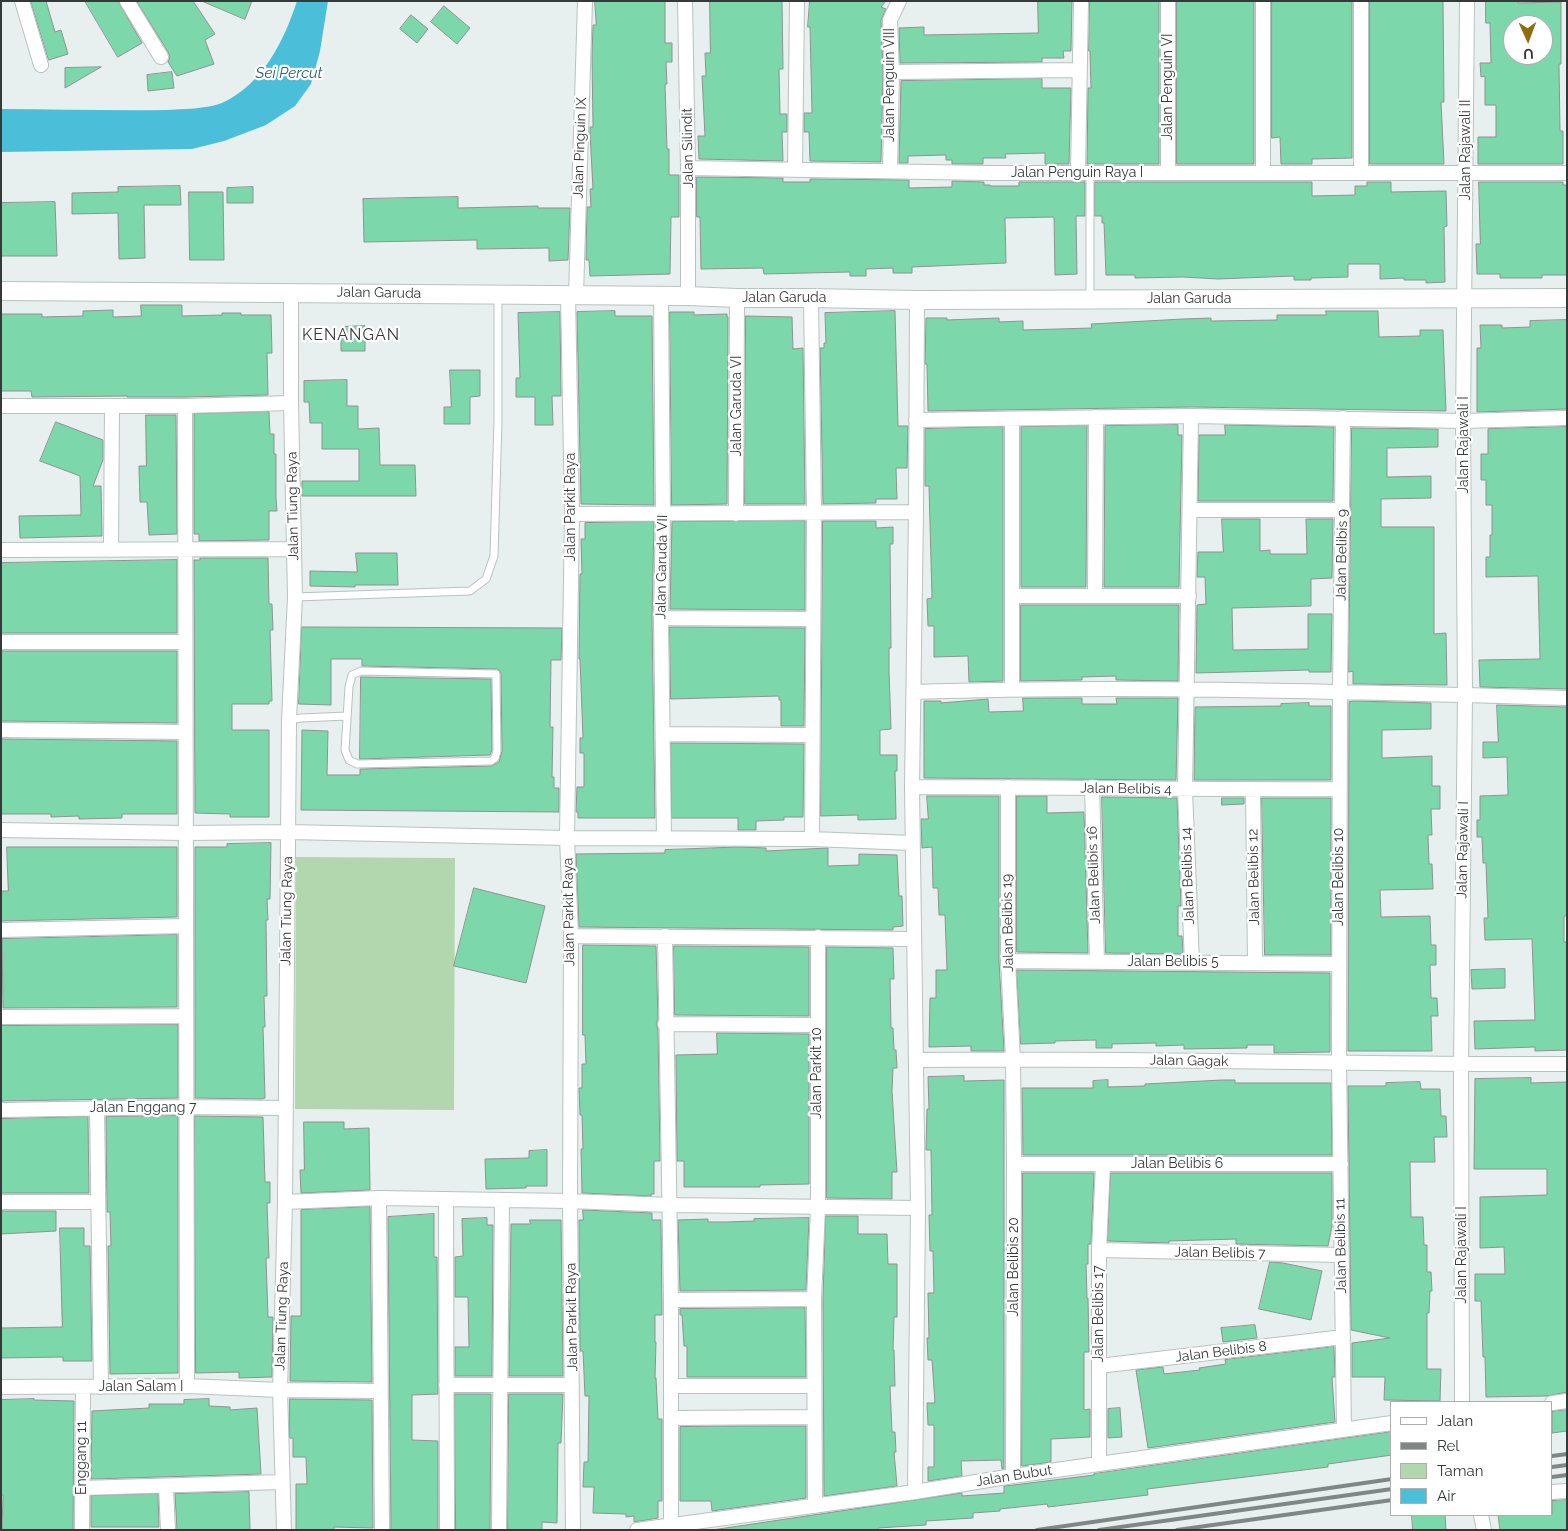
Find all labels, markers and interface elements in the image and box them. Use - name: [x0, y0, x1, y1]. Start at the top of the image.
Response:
- north arrow: [1503, 15, 1553, 65]
- street label: Jalan Penguin VIII: [882, 28, 898, 142]
- street label: Jalan Penguin VI: [1160, 33, 1176, 141]
- text: U: [1523, 46, 1534, 62]
- water label: Sei Percut: [256, 64, 322, 82]
- street label: Jalan Pinguin IX: [570, 97, 590, 199]
- street label: Jalan Rajawali II: [1458, 100, 1474, 200]
- street label: Jalan Silindit: [679, 108, 697, 188]
- street label: Jalan Penguin Raya I: [1011, 165, 1143, 181]
- street label: Jalan Garuda: [337, 284, 421, 302]
- street label: Jalan Garuda: [742, 290, 826, 306]
- street label: Jalan Garuda: [1147, 291, 1231, 307]
- district label: KENANGAN: [301, 325, 401, 345]
- street label: Jalan Garuda VI: [729, 355, 745, 457]
- street label: Jalan Rajawali I: [1456, 396, 1472, 494]
- street label: Jalan Tiung Raya: [284, 451, 302, 561]
- street label: Jalan Parkit Raya: [563, 453, 579, 561]
- street label: Jalan Belibis 9: [1333, 509, 1351, 601]
- street label: Jalan Garuda VII: [653, 515, 671, 619]
- street label: Jalan Belibis 4: [1080, 780, 1172, 798]
- street label: Jalan Rajawali I: [1454, 801, 1472, 899]
- street label: Jalan Belibis 16: [1084, 826, 1104, 924]
- street label: Jalan Belibis 14: [1178, 827, 1198, 925]
- street label: Jalan Belibis 12: [1245, 828, 1263, 926]
- street label: Jalan Belibis 10: [1331, 828, 1347, 926]
- street label: Jalan Tiung Raya: [278, 856, 296, 966]
- street label: Jalan Parkit Raya: [560, 857, 578, 967]
- street label: Jalan Belibis 19: [999, 874, 1017, 972]
- street label: Jalan Belibis 5: [1127, 954, 1219, 970]
- street label: Jalan Parkit 10: [809, 1027, 825, 1119]
- street label: Jalan Gagak: [1149, 1052, 1229, 1070]
- street label: Jalan Enggang 7: [90, 1100, 196, 1116]
- street label: Jalan Belibis 6: [1131, 1156, 1223, 1172]
- street label: Jalan Belibis 11: [1332, 1198, 1350, 1294]
- street label: Jalan Rajawali I: [1454, 1206, 1470, 1304]
- street label: Jalan Belibis 20: [1006, 1217, 1022, 1317]
- street label: Jalan Belibis 7: [1174, 1244, 1266, 1262]
- street label: Jalan Tiung Raya: [272, 1261, 292, 1371]
- street label: Jalan Parkit Raya: [563, 1262, 581, 1372]
- street label: Jalan Belibis 17: [1091, 1265, 1107, 1363]
- street label: Jalan Belibis 8: [1174, 1338, 1268, 1366]
- street label: Jalan Salam I: [99, 1379, 183, 1395]
- legend: [1390, 1401, 1553, 1516]
- text: Jalan: [1437, 1412, 1473, 1430]
- street label: Enggang 11: [74, 1421, 90, 1495]
- text: Rel: [1437, 1437, 1459, 1455]
- street label: Jalan Bubut: [975, 1462, 1053, 1490]
- text: Taman: [1437, 1462, 1483, 1480]
- text: Air: [1437, 1487, 1456, 1505]

